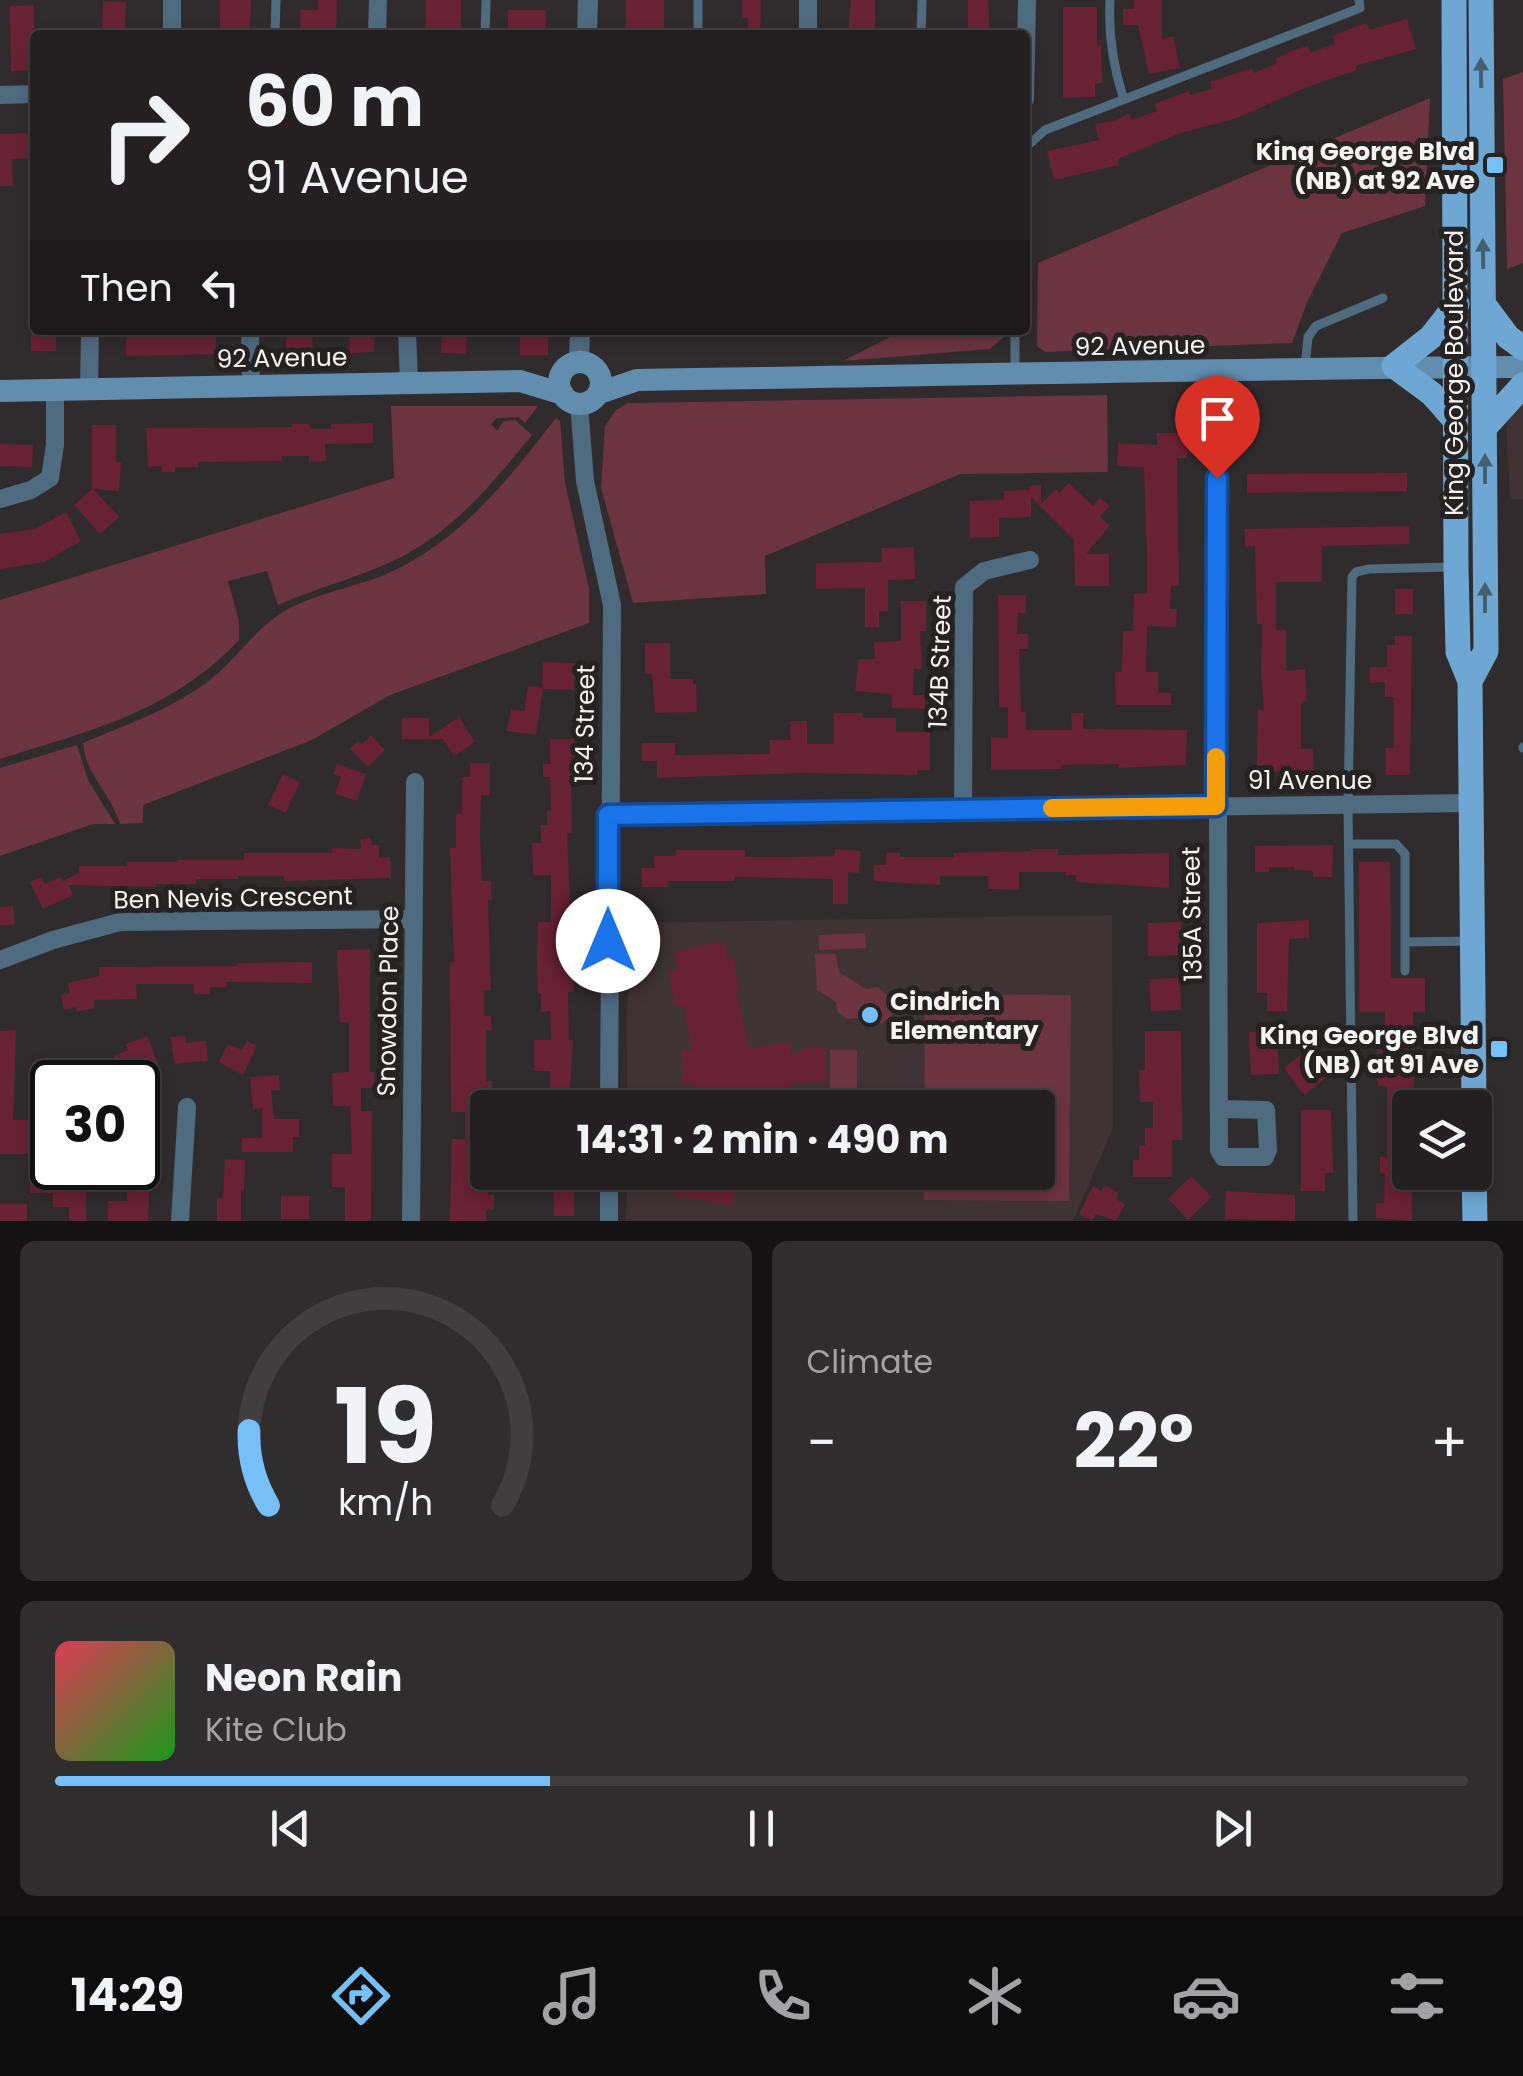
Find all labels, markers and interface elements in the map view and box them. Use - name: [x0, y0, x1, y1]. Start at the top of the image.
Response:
- text: 60 m: [245, 52, 424, 151]
- one-way arrow: [1473, 57, 1489, 89]
- icon: right: [80, 70, 210, 200]
- place label: King George Blvd (NB) at 92 Ave: [1256, 134, 1475, 198]
- text: 91 Avenue: [245, 146, 469, 209]
- marker: King George Blvd (NB) at 92 Ave: [1484, 154, 1506, 176]
- street label: King George Boulevard: [1437, 230, 1472, 516]
- one-way arrow: [1475, 237, 1491, 269]
- icon: left: [193, 260, 248, 315]
- text: Then: [80, 261, 173, 314]
- street label: 92 Avenue: [1074, 327, 1206, 365]
- street label: 92 Avenue: [216, 339, 348, 377]
- pin: [1175, 376, 1260, 479]
- icon: arrive: [1190, 391, 1245, 446]
- one-way arrow: [1477, 452, 1493, 484]
- one-way arrow: [1477, 581, 1493, 613]
- street label: 134B Street: [920, 595, 960, 729]
- street label: 134 Street: [566, 665, 604, 783]
- street label: 91 Avenue: [1248, 763, 1372, 798]
- street label: 135A Street: [1173, 846, 1211, 982]
- street label: Ben Nevis Crescent: [113, 878, 353, 918]
- position arrow: [556, 889, 660, 993]
- street label: Snowdon Place: [369, 905, 407, 1097]
- place label: Cindrich Elementary: [890, 984, 1039, 1048]
- marker: Cindrich Elementary: [859, 1004, 881, 1026]
- place label: King George Blvd (NB) at 91 Ave: [1260, 1018, 1479, 1082]
- marker: King George Blvd (NB) at 91 Ave: [1488, 1038, 1510, 1060]
- speed limit sign: 30: [30, 1060, 160, 1190]
- map controls: [1392, 1090, 1492, 1190]
- button: layers: [1392, 1090, 1492, 1190]
- text: 14:31 · 2 min · 490 m: [576, 1113, 949, 1166]
- text: Climate: [807, 1339, 933, 1384]
- text: 19: [334, 1354, 437, 1499]
- text: 22°: [1073, 1389, 1194, 1494]
- text: −: [807, 1404, 837, 1481]
- text: +: [1430, 1404, 1468, 1481]
- text: km/h: [338, 1477, 433, 1528]
- text: Neon Rain: [205, 1651, 402, 1704]
- text: Kite Club: [205, 1707, 347, 1752]
- icon: previous: [263, 1801, 318, 1856]
- icon: pause: [734, 1801, 789, 1856]
- icon: next: [1205, 1801, 1260, 1856]
- icon: directions: [326, 1961, 396, 2031]
- icon: music: [537, 1961, 607, 2031]
- icon: phone: [748, 1961, 818, 2031]
- icon: climate: [960, 1961, 1030, 2031]
- icon: car: [1171, 1961, 1241, 2031]
- icon: filters: [1382, 1961, 1452, 2031]
- text: 14:29: [71, 1964, 184, 2027]

